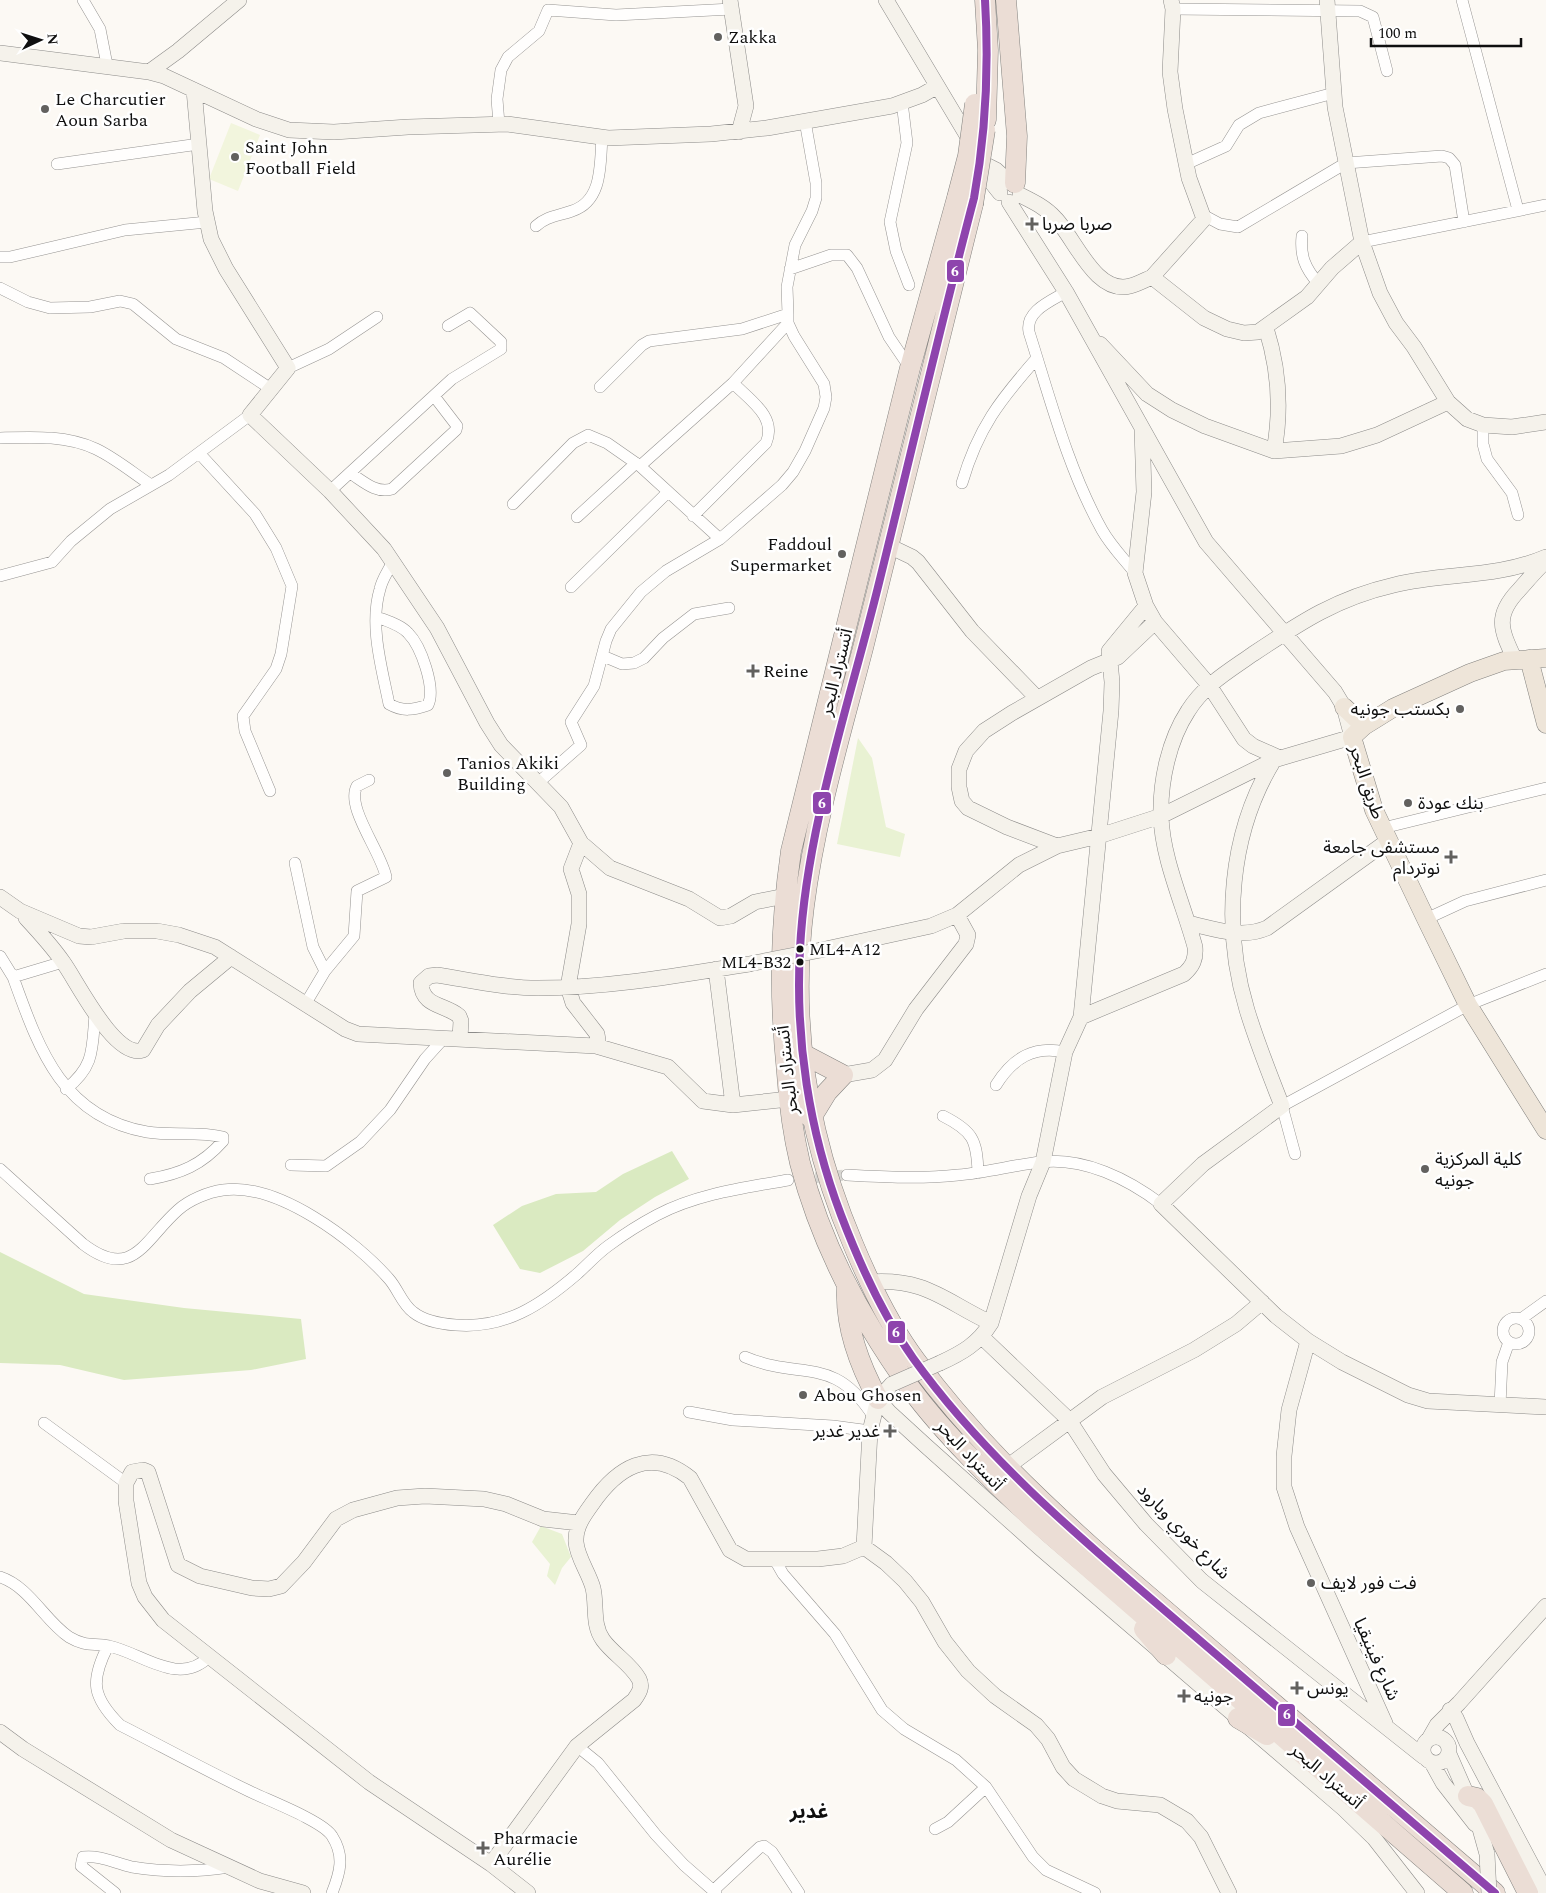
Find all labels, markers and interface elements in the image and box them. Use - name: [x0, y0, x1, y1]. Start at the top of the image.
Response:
- north arrow: [15, 15, 65, 65]
- scale bar: [1371, 15, 1521, 47]
- text: 100 m: [1378, 22, 1417, 45]
- place label: Zakka: [728, 24, 777, 51]
- marker: Zakka: [712, 31, 724, 43]
- text: N: [42, 33, 63, 46]
- place label: Le Charcutier Aoun Sarba: [55, 86, 166, 134]
- marker: Le Charcutier Aoun Sarba: [39, 103, 51, 115]
- place label: Saint John Football Field: [245, 134, 356, 182]
- marker: Saint John Football Field: [229, 151, 241, 163]
- place label: صربا صربا: [1042, 211, 1112, 238]
- marker: صربا صربا: [1026, 218, 1038, 230]
- line badge: 6: [946, 259, 965, 283]
- text: 6: [951, 261, 959, 282]
- place label: Faddoul Supermarket: [730, 531, 832, 579]
- marker: Faddoul Supermarket: [836, 548, 848, 560]
- street label: أتستراد البحر: [812, 625, 860, 720]
- place label: Reine: [763, 658, 808, 685]
- marker: Reine: [747, 665, 759, 677]
- place label: بكستب جونيه: [1350, 696, 1450, 723]
- marker: بكستب جونيه: [1454, 703, 1466, 715]
- street label: طريق البحر: [1341, 740, 1391, 823]
- place label: Tanios Akiki Building: [457, 750, 559, 798]
- marker: Tanios Akiki Building: [441, 767, 453, 779]
- place label: بنك عودة: [1418, 790, 1484, 817]
- line badge: 6: [812, 791, 832, 815]
- text: 6: [818, 793, 826, 814]
- marker: بنك عودة: [1402, 797, 1414, 809]
- place label: مستشفى جامعة نوتردام: [1323, 834, 1440, 882]
- marker: مستشفى جامعة نوتردام: [1444, 850, 1458, 864]
- place label: ML4-A12: [809, 937, 880, 963]
- marker: ML4-A12: [795, 944, 805, 954]
- place label: ML4-B32: [721, 950, 791, 976]
- marker: ML4-B32: [795, 957, 805, 967]
- street label: أتستراد البحر: [769, 1024, 806, 1117]
- place label: كلية المركزية جونيه: [1435, 1146, 1522, 1194]
- marker: كلية المركزية جونيه: [1419, 1163, 1431, 1175]
- line badge: 6: [887, 1320, 906, 1344]
- text: 6: [892, 1322, 900, 1343]
- place label: Abou Ghosen: [813, 1382, 922, 1409]
- marker: Abou Ghosen: [797, 1389, 809, 1401]
- street label: أتستراد البحر: [929, 1413, 1010, 1497]
- place label: غدير غدير: [812, 1418, 880, 1445]
- marker: غدير غدير: [884, 1425, 896, 1437]
- street label: شارع خوري وبارود: [1131, 1477, 1237, 1586]
- place label: فت فور لايف: [1321, 1570, 1417, 1597]
- marker: فت فور لايف: [1305, 1577, 1317, 1589]
- street label: شارع فينيقيا: [1346, 1613, 1407, 1705]
- place label: يونس: [1307, 1675, 1349, 1702]
- marker: يونس: [1291, 1682, 1303, 1694]
- place label: جونيه: [1194, 1683, 1233, 1710]
- marker: جونيه: [1178, 1690, 1190, 1702]
- line badge: 6: [1277, 1703, 1296, 1727]
- text: 6: [1283, 1704, 1291, 1725]
- street label: أتستراد البحر: [1283, 1736, 1369, 1816]
- district label: غدير: [789, 1797, 828, 1827]
- place label: Pharmacie Aurélie: [493, 1825, 578, 1873]
- marker: Pharmacie Aurélie: [477, 1842, 489, 1854]

